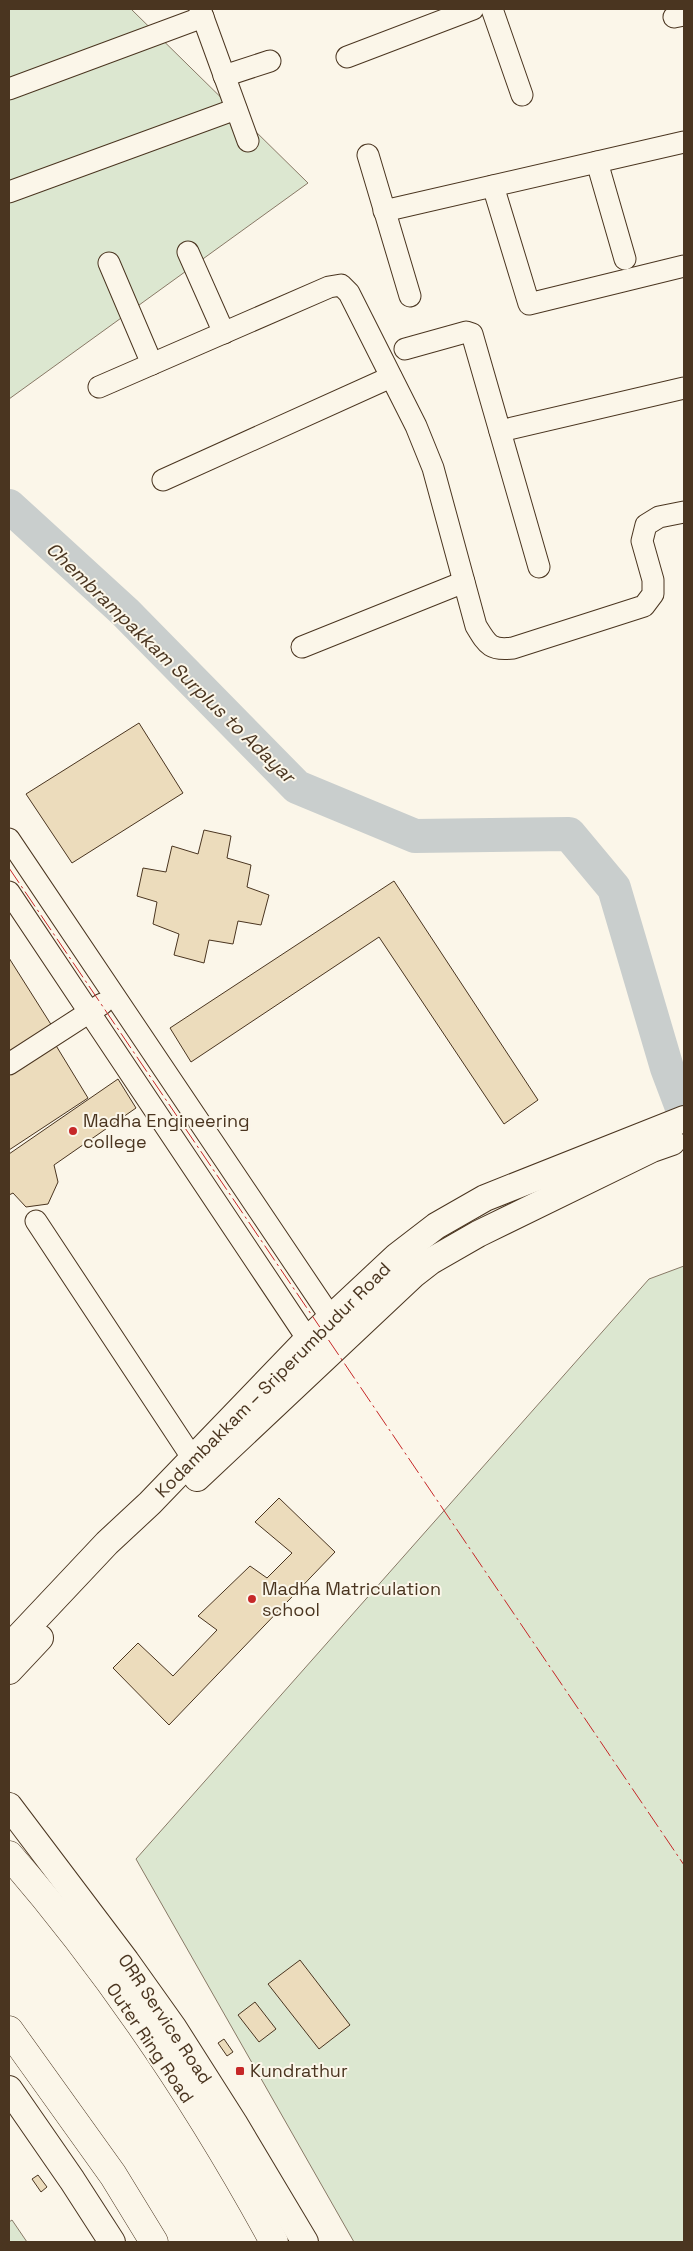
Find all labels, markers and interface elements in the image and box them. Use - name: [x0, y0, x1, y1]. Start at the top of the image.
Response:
- water label: Chembrampakkam Surplus to Adayar: [41, 536, 302, 790]
- place label: Madha Engineering college: [83, 1109, 250, 1153]
- marker: Madha Engineering college: [67, 1125, 79, 1137]
- street label: Kodambakkam – Sriperumbudur Road: [150, 1257, 395, 1502]
- place label: Madha Matriculation school: [262, 1577, 441, 1621]
- marker: Madha Matriculation school: [246, 1593, 258, 1605]
- street label: ORR Service Road: [113, 1949, 217, 2088]
- street label: Outer Ring Road: [102, 1978, 199, 2107]
- place label: Kundrathur: [250, 2059, 348, 2082]
- marker: Kundrathur: [234, 2065, 246, 2077]

